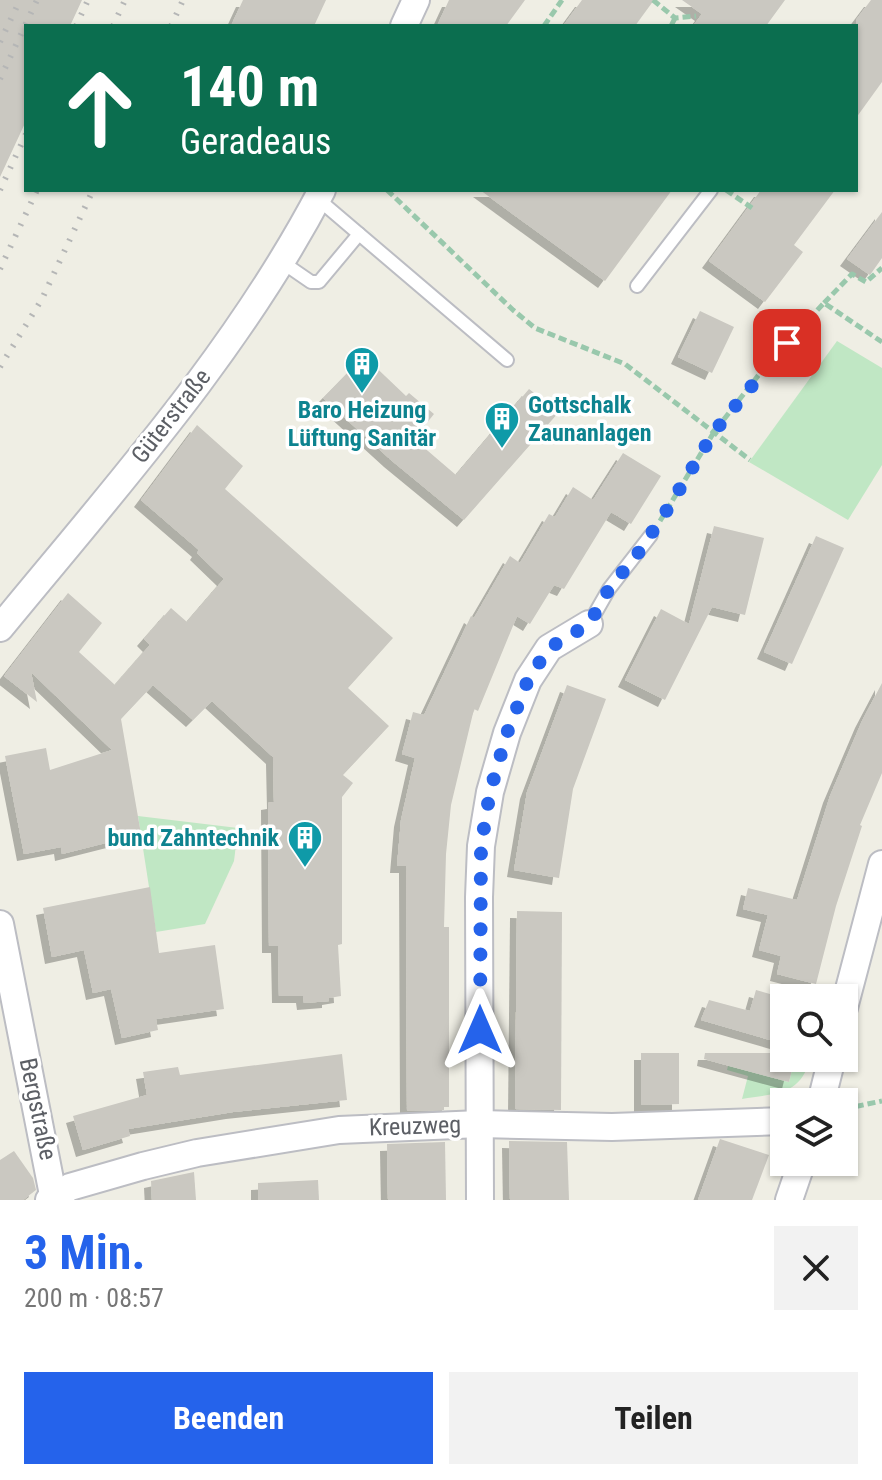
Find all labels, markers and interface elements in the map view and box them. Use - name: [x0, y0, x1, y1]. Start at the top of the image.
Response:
- text: 140 m: [180, 54, 319, 120]
- icon: ahead: [48, 56, 152, 160]
- text: Geradeaus: [180, 121, 331, 163]
- pin: [753, 309, 821, 377]
- icon: arrive: [765, 321, 809, 365]
- building icon: Baro Heizung Lüftung Sanitär: [343, 345, 381, 395]
- street label: Güterstraße: [126, 363, 216, 469]
- place label: Gottschalk Zaunanlagen: [528, 391, 652, 447]
- place label: Baro Heizung Lüftung Sanitär: [288, 396, 436, 452]
- building icon: Gottschalk Zaunanlagen: [483, 400, 521, 450]
- building icon: bund Zahntechnik: [286, 819, 324, 869]
- place label: bund Zahntechnik: [107, 824, 280, 852]
- map controls: [770, 984, 858, 1176]
- button: search: [770, 984, 858, 1072]
- position arrow: [438, 988, 522, 1072]
- street label: Bergstraße: [14, 1055, 62, 1163]
- button: layers: [770, 1088, 858, 1176]
- street label: Kreuzweg: [368, 1110, 462, 1142]
- text: 3 Min.: [24, 1224, 145, 1281]
- button: close: [774, 1226, 858, 1310]
- text: 200 m · 08:57: [24, 1283, 164, 1313]
- button: Beenden: [24, 1372, 433, 1464]
- button: Teilen: [449, 1372, 858, 1464]

